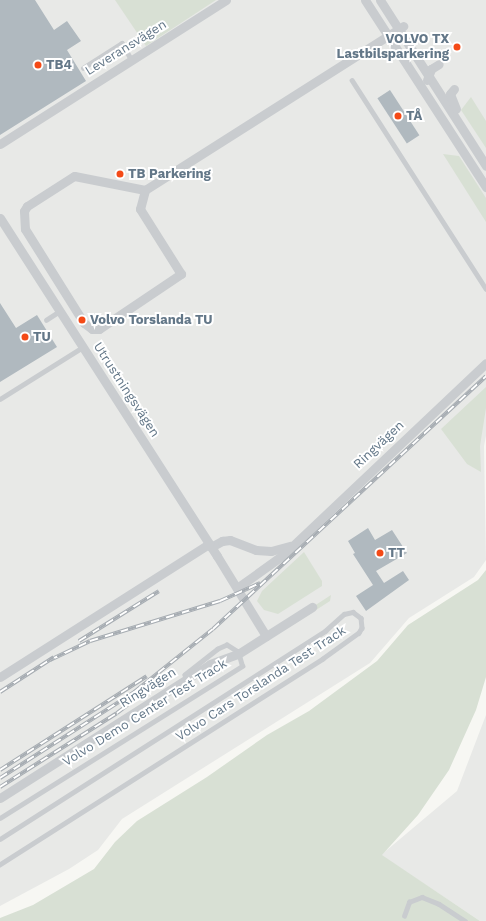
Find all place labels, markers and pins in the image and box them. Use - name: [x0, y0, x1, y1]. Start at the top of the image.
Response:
- place label: VOLVO TX Lastbilsparkering: [337, 32, 449, 63]
- marker: VOLVO TX Lastbilsparkering: [452, 42, 462, 52]
- place label: TB4: [46, 57, 72, 73]
- marker: TB4: [33, 60, 43, 70]
- place label: TÅ: [406, 108, 422, 124]
- marker: TÅ: [393, 111, 403, 121]
- place label: TB Parkering: [128, 166, 211, 182]
- marker: TB Parkering: [115, 169, 125, 179]
- place label: Volvo Torslanda TU: [90, 312, 213, 328]
- marker: Volvo Torslanda TU: [77, 315, 87, 325]
- place label: TU: [33, 329, 51, 345]
- marker: TU: [20, 332, 30, 342]
- place label: TT: [388, 545, 405, 561]
- marker: TT: [375, 548, 385, 558]

